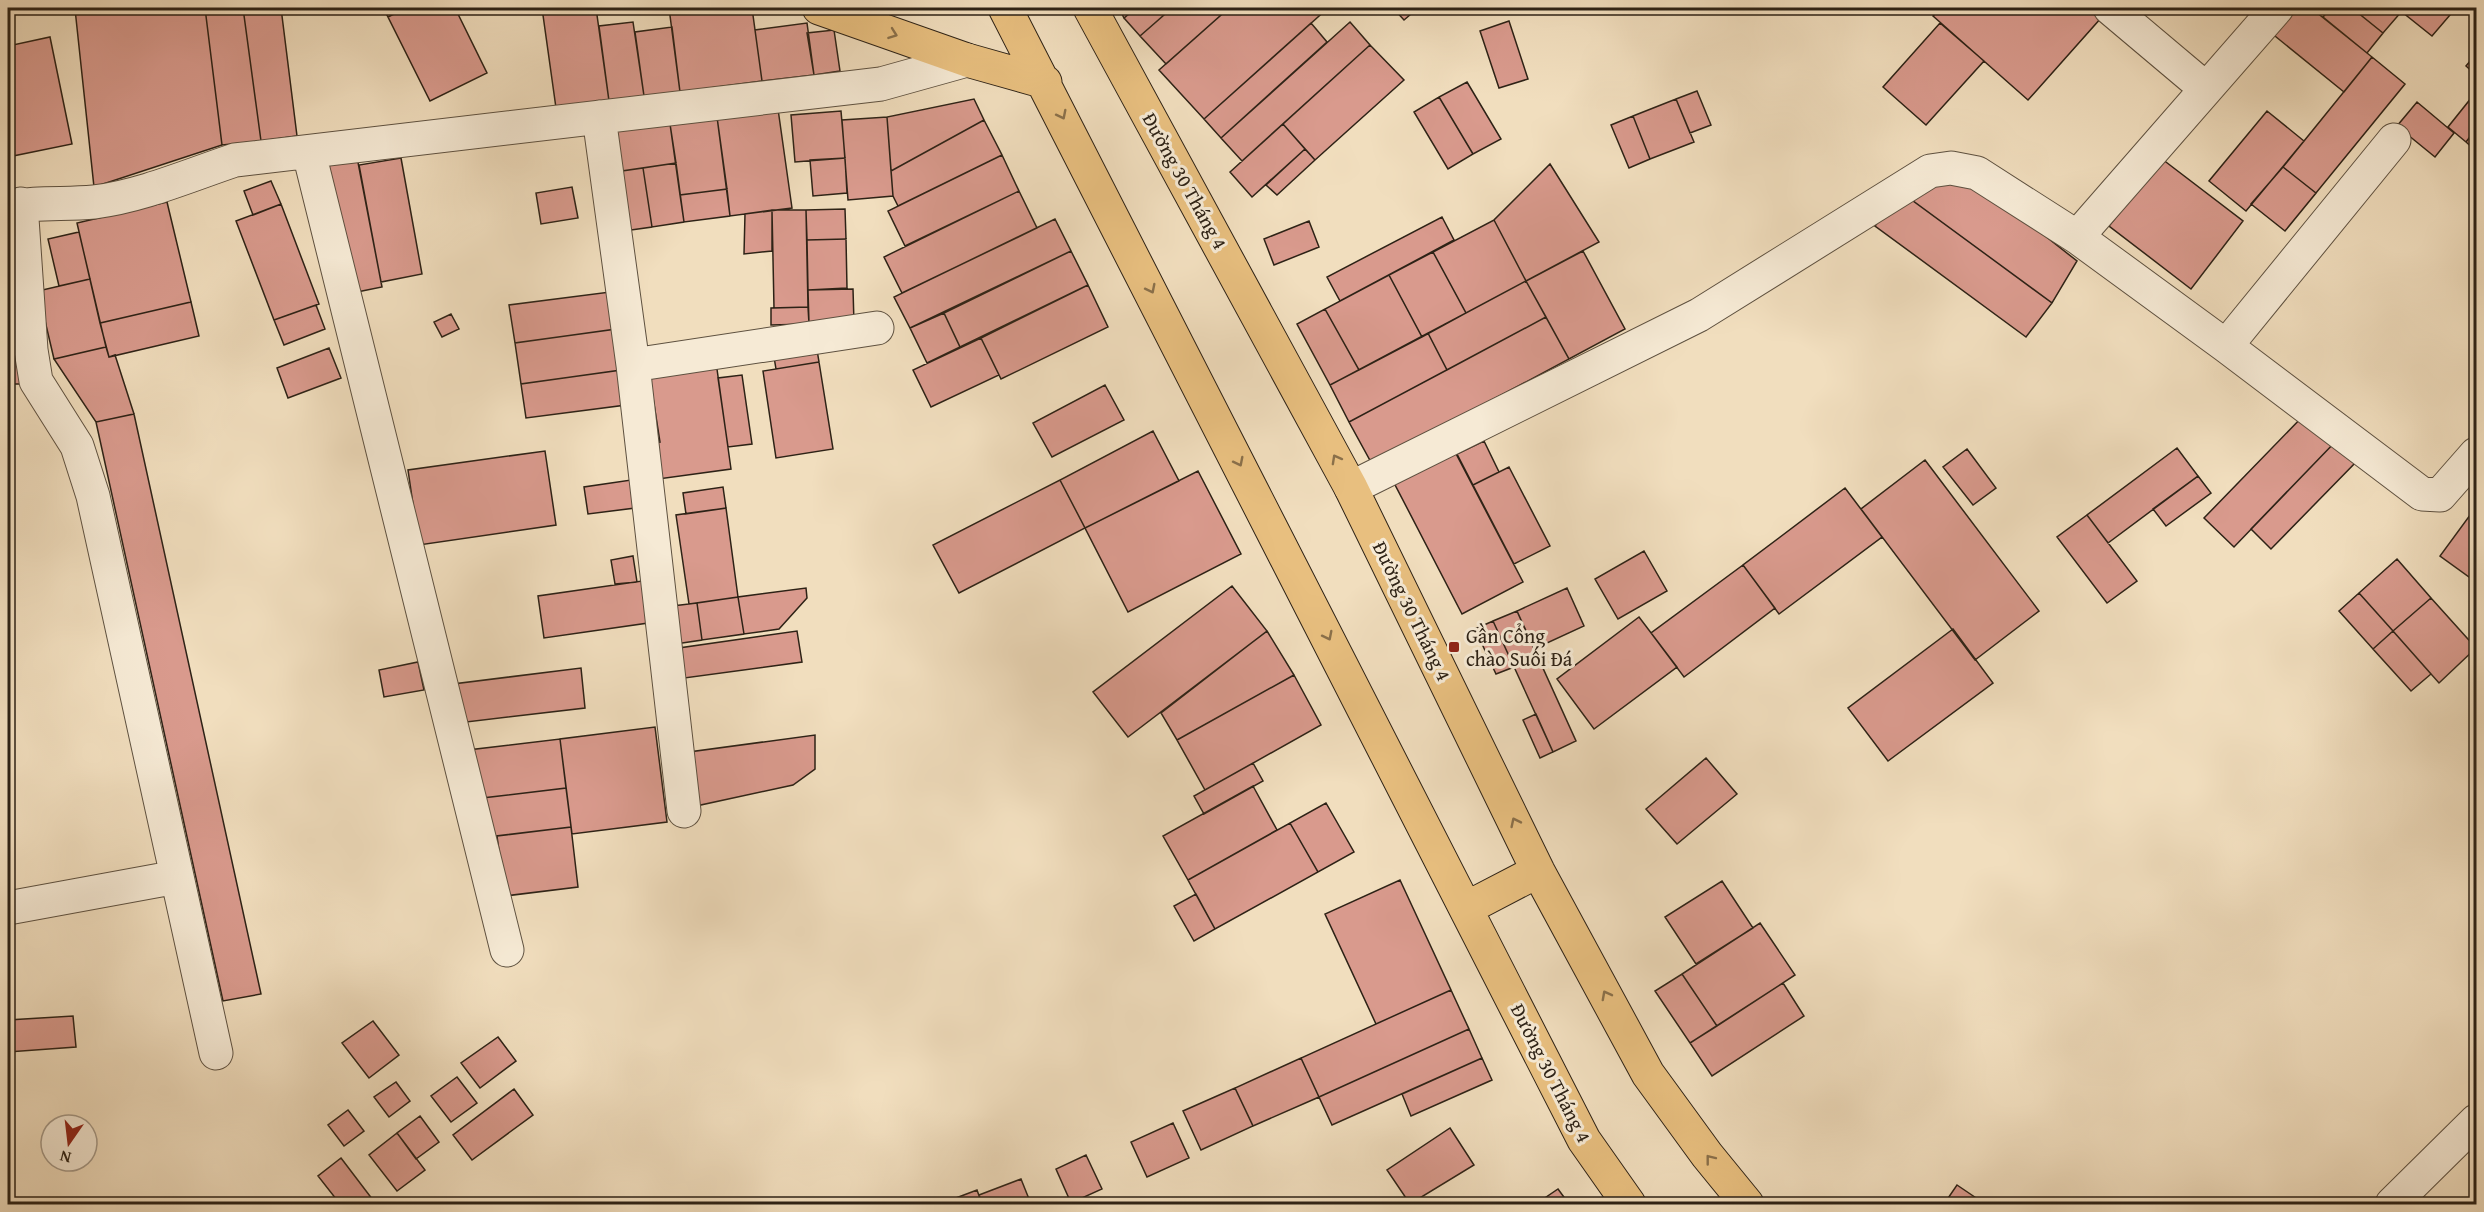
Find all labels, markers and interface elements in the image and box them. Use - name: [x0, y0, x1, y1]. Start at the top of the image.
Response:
- one-way arrow: [888, 27, 898, 40]
- street label: Đường 30 Tháng 4: [1136, 107, 1235, 254]
- one-way arrow: [1055, 108, 1066, 119]
- one-way arrow: [1143, 282, 1155, 293]
- one-way arrow: [1332, 455, 1343, 465]
- one-way arrow: [1232, 456, 1243, 467]
- street label: Đường 30 Tháng 4: [1366, 536, 1459, 686]
- place label: Gần Cổng chào Suối Đá: [1466, 621, 1573, 673]
- one-way arrow: [1321, 630, 1332, 640]
- marker: Gần Cổng chào Suối Đá: [1447, 640, 1461, 654]
- one-way arrow: [1510, 818, 1522, 829]
- one-way arrow: [1602, 991, 1613, 1001]
- street label: Đường 30 Tháng 4: [1504, 998, 1599, 1147]
- north arrow: [39, 1113, 99, 1173]
- text: N: [57, 1145, 73, 1170]
- one-way arrow: [1707, 1155, 1718, 1166]

